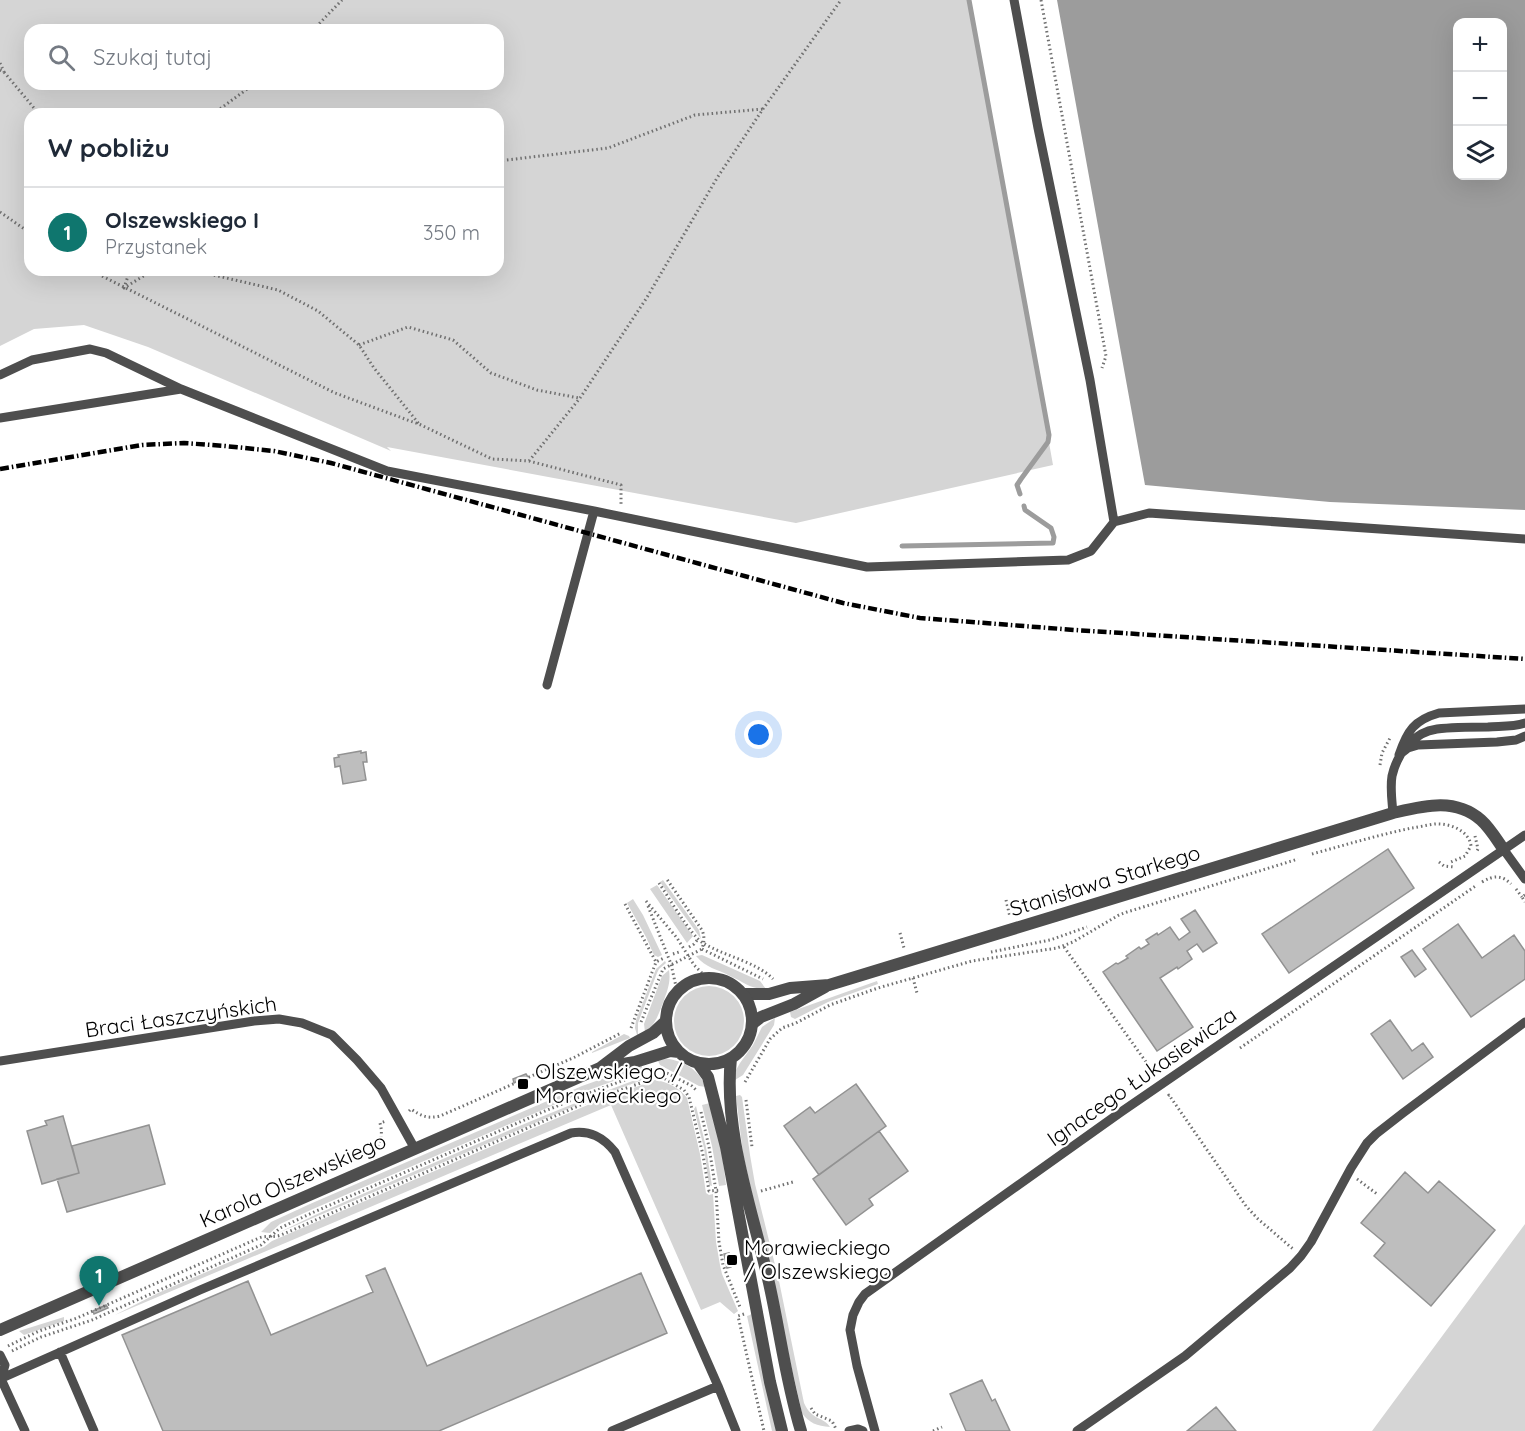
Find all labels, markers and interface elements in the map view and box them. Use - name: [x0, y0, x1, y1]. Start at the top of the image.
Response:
- map controls: [1453, 18, 1507, 180]
- button: +: [1453, 18, 1507, 72]
- search box: [24, 24, 504, 90]
- icon: search: [45, 41, 78, 74]
- text: Szukaj tutaj: [93, 43, 212, 71]
- button: −: [1453, 72, 1507, 126]
- button: layers: [1453, 126, 1507, 180]
- text: W pobliżu: [48, 131, 170, 164]
- text: Olszewskiego I: [105, 206, 259, 234]
- text: 1: [64, 220, 71, 245]
- text: 350 m: [423, 220, 480, 245]
- text: Przystanek: [105, 234, 207, 259]
- your location: [744, 720, 773, 749]
- street label: Stanisława Starkego: [1006, 839, 1203, 921]
- street label: Braci Łaszczyńskich: [83, 990, 278, 1042]
- street label: Ignacego Łukasiewicza: [1042, 1001, 1241, 1151]
- place label: Olszewskiego / Morawieckiego: [535, 1058, 683, 1108]
- marker: Olszewskiego / Morawieckiego: [516, 1077, 530, 1091]
- street label: Karola Olszewskiego: [195, 1127, 390, 1233]
- place label: Morawieckiego / Olszewskiego: [744, 1234, 892, 1284]
- marker: Morawieckiego / Olszewskiego: [725, 1253, 739, 1267]
- pin: 1: [80, 1256, 118, 1306]

